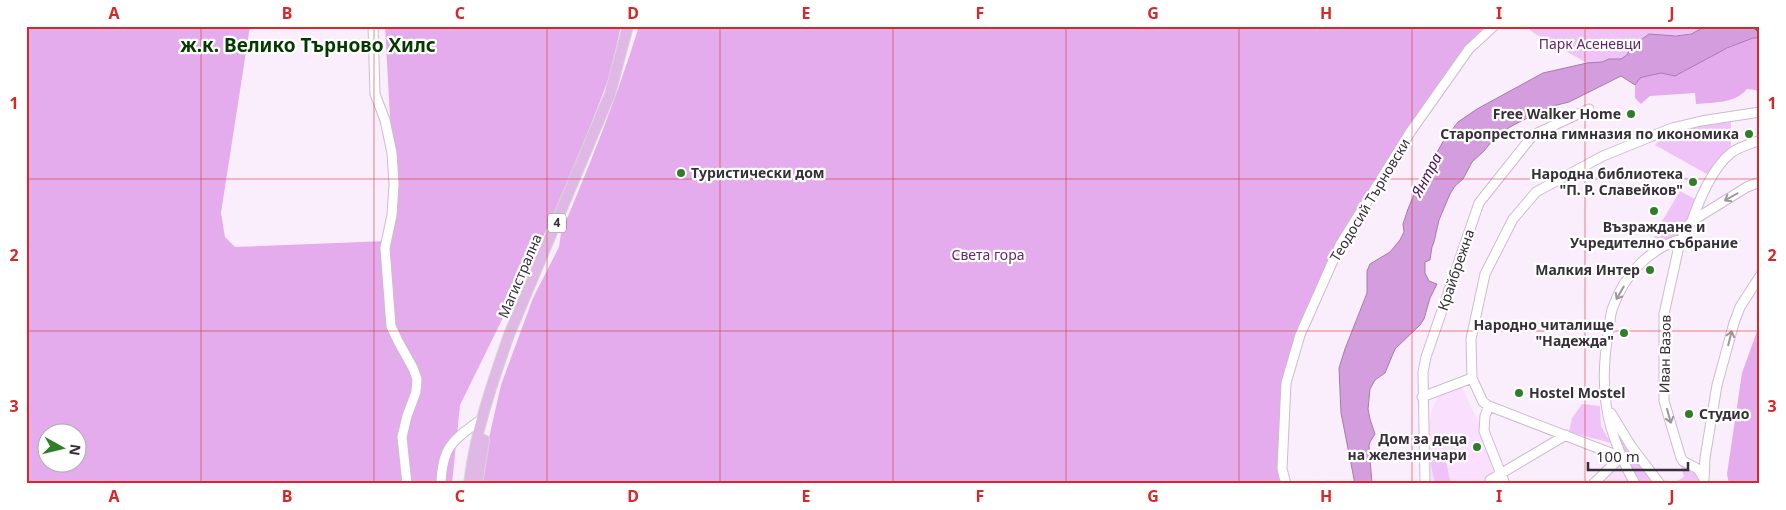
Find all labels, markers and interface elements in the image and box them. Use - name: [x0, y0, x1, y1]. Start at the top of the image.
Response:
- text: A: [108, 2, 120, 24]
- text: B: [282, 2, 292, 24]
- text: C: [455, 2, 465, 24]
- text: D: [627, 2, 639, 24]
- text: E: [802, 2, 811, 24]
- text: F: [976, 2, 984, 24]
- text: G: [1147, 2, 1159, 24]
- text: H: [1320, 2, 1332, 24]
- text: I: [1496, 2, 1502, 24]
- text: J: [1667, 2, 1675, 24]
- district label: ж.к. Велико Търново Хилс: [180, 32, 436, 58]
- park label: Парк Асеневци: [1539, 34, 1641, 53]
- text: 1: [9, 92, 19, 114]
- text: 1: [1767, 92, 1777, 114]
- place label: Free Walker Home: [1493, 104, 1621, 123]
- marker: Free Walker Home: [1625, 108, 1637, 120]
- place label: Старопрестолна гимназия по икономика: [1440, 124, 1739, 143]
- marker: Старопрестолна гимназия по икономика: [1743, 128, 1755, 140]
- street label: Теодосий Търновски: [1325, 135, 1414, 265]
- water label: Янтра: [1406, 149, 1446, 201]
- place label: Туристически дом: [691, 163, 825, 182]
- place label: Народна библиотека "П. Р. Славейков": [1531, 164, 1683, 199]
- marker: Туристически дом: [675, 167, 687, 179]
- marker: Народна библиотека "П. Р. Славейков": [1687, 176, 1699, 188]
- one-way arrow: [1723, 192, 1738, 202]
- marker: Възраждане и Учредително събрание: [1648, 205, 1660, 217]
- road number: 4: [548, 214, 566, 232]
- place label: Възраждане и Учредително събрание: [1570, 217, 1738, 252]
- street label: Крайбрежна: [1433, 227, 1478, 313]
- street label: Магистрална: [493, 231, 546, 321]
- text: 2: [9, 244, 19, 266]
- text: 2: [1767, 244, 1777, 266]
- park label: Света гора: [952, 245, 1024, 264]
- place label: Малкия Интер: [1535, 260, 1640, 279]
- marker: Малкия Интер: [1644, 264, 1656, 276]
- one-way arrow: [1615, 285, 1624, 300]
- place label: Народно читалище "Надежда": [1474, 315, 1614, 350]
- street label: Иван Вазов: [1654, 315, 1675, 393]
- marker: Народно читалище "Надежда": [1618, 327, 1630, 339]
- one-way arrow: [1726, 331, 1735, 347]
- place label: Hostel Mostel: [1529, 383, 1625, 402]
- marker: Hostel Mostel: [1513, 387, 1525, 399]
- text: 3: [9, 395, 19, 417]
- text: 3: [1767, 395, 1777, 417]
- place label: Студио: [1699, 404, 1750, 423]
- one-way arrow: [1664, 408, 1674, 424]
- marker: Студио: [1683, 408, 1695, 420]
- north arrow: [38, 422, 88, 472]
- place label: Дом за деца на железничари: [1347, 429, 1467, 464]
- scale bar: [1588, 440, 1688, 472]
- marker: Дом за деца на железничари: [1471, 441, 1483, 453]
- text: N: [65, 443, 86, 457]
- text: 100 m: [1596, 446, 1640, 466]
- text: A: [108, 485, 120, 507]
- text: B: [282, 485, 292, 507]
- text: C: [455, 485, 465, 507]
- text: D: [627, 485, 639, 507]
- text: E: [802, 485, 811, 507]
- text: F: [976, 485, 984, 507]
- text: G: [1147, 485, 1159, 507]
- text: H: [1320, 485, 1332, 507]
- text: I: [1496, 485, 1502, 507]
- text: J: [1667, 485, 1675, 507]

